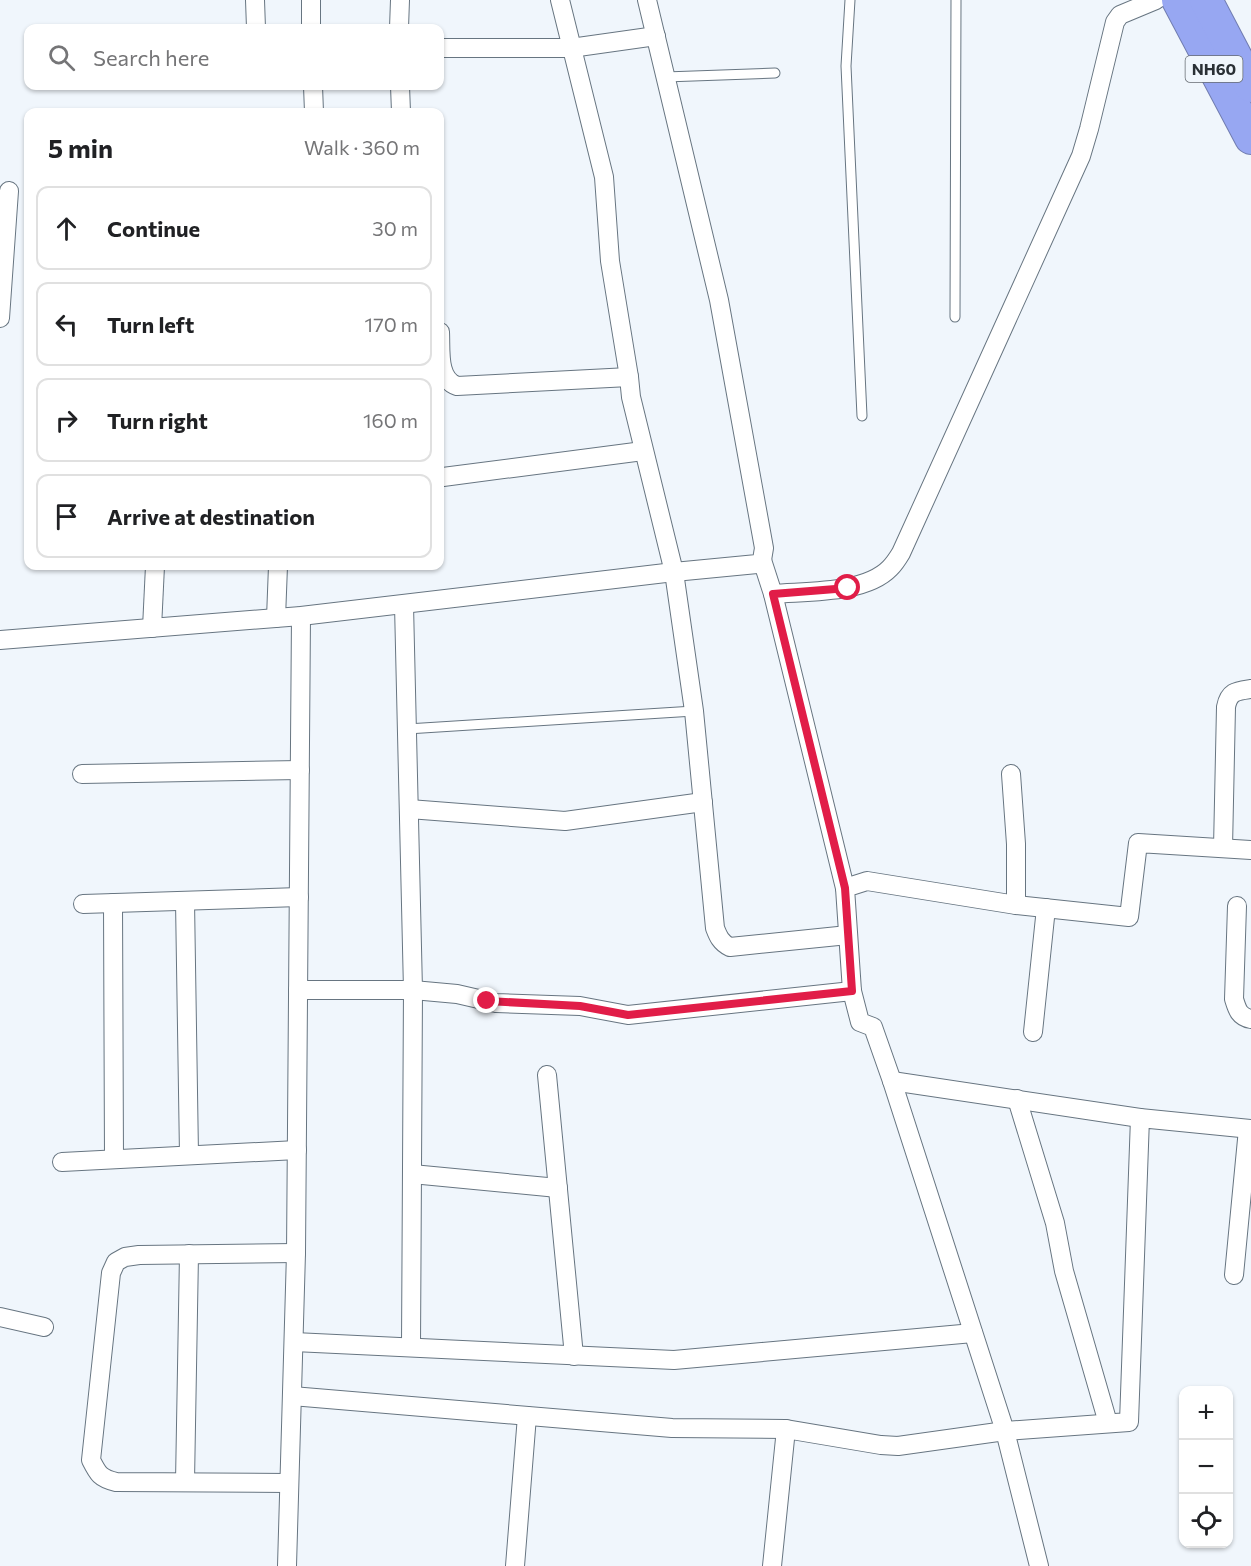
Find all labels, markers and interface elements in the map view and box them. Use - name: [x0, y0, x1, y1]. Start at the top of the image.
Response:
- search box: [24, 24, 444, 90]
- icon: search: [45, 41, 78, 74]
- text: Search here: [93, 44, 209, 71]
- road number: NH60: [1186, 56, 1242, 82]
- text: 5 min: [48, 132, 113, 163]
- text: Walk · 360 m: [304, 135, 420, 159]
- icon: ahead: [50, 212, 83, 245]
- text: Continue: [107, 215, 200, 242]
- text: 30 m: [372, 216, 418, 240]
- icon: left: [50, 308, 83, 341]
- text: Turn left: [107, 311, 194, 338]
- text: 170 m: [365, 312, 418, 336]
- icon: right: [50, 404, 83, 437]
- text: Turn right: [107, 407, 208, 434]
- text: 160 m: [363, 408, 418, 432]
- icon: arrive: [50, 500, 83, 533]
- text: Arrive at destination: [107, 503, 315, 530]
- route start: [834, 574, 860, 600]
- route end: [473, 987, 499, 1013]
- map controls: [1179, 1386, 1233, 1548]
- button: +: [1179, 1386, 1233, 1440]
- button: −: [1179, 1440, 1233, 1494]
- button: locate: [1179, 1494, 1233, 1548]

